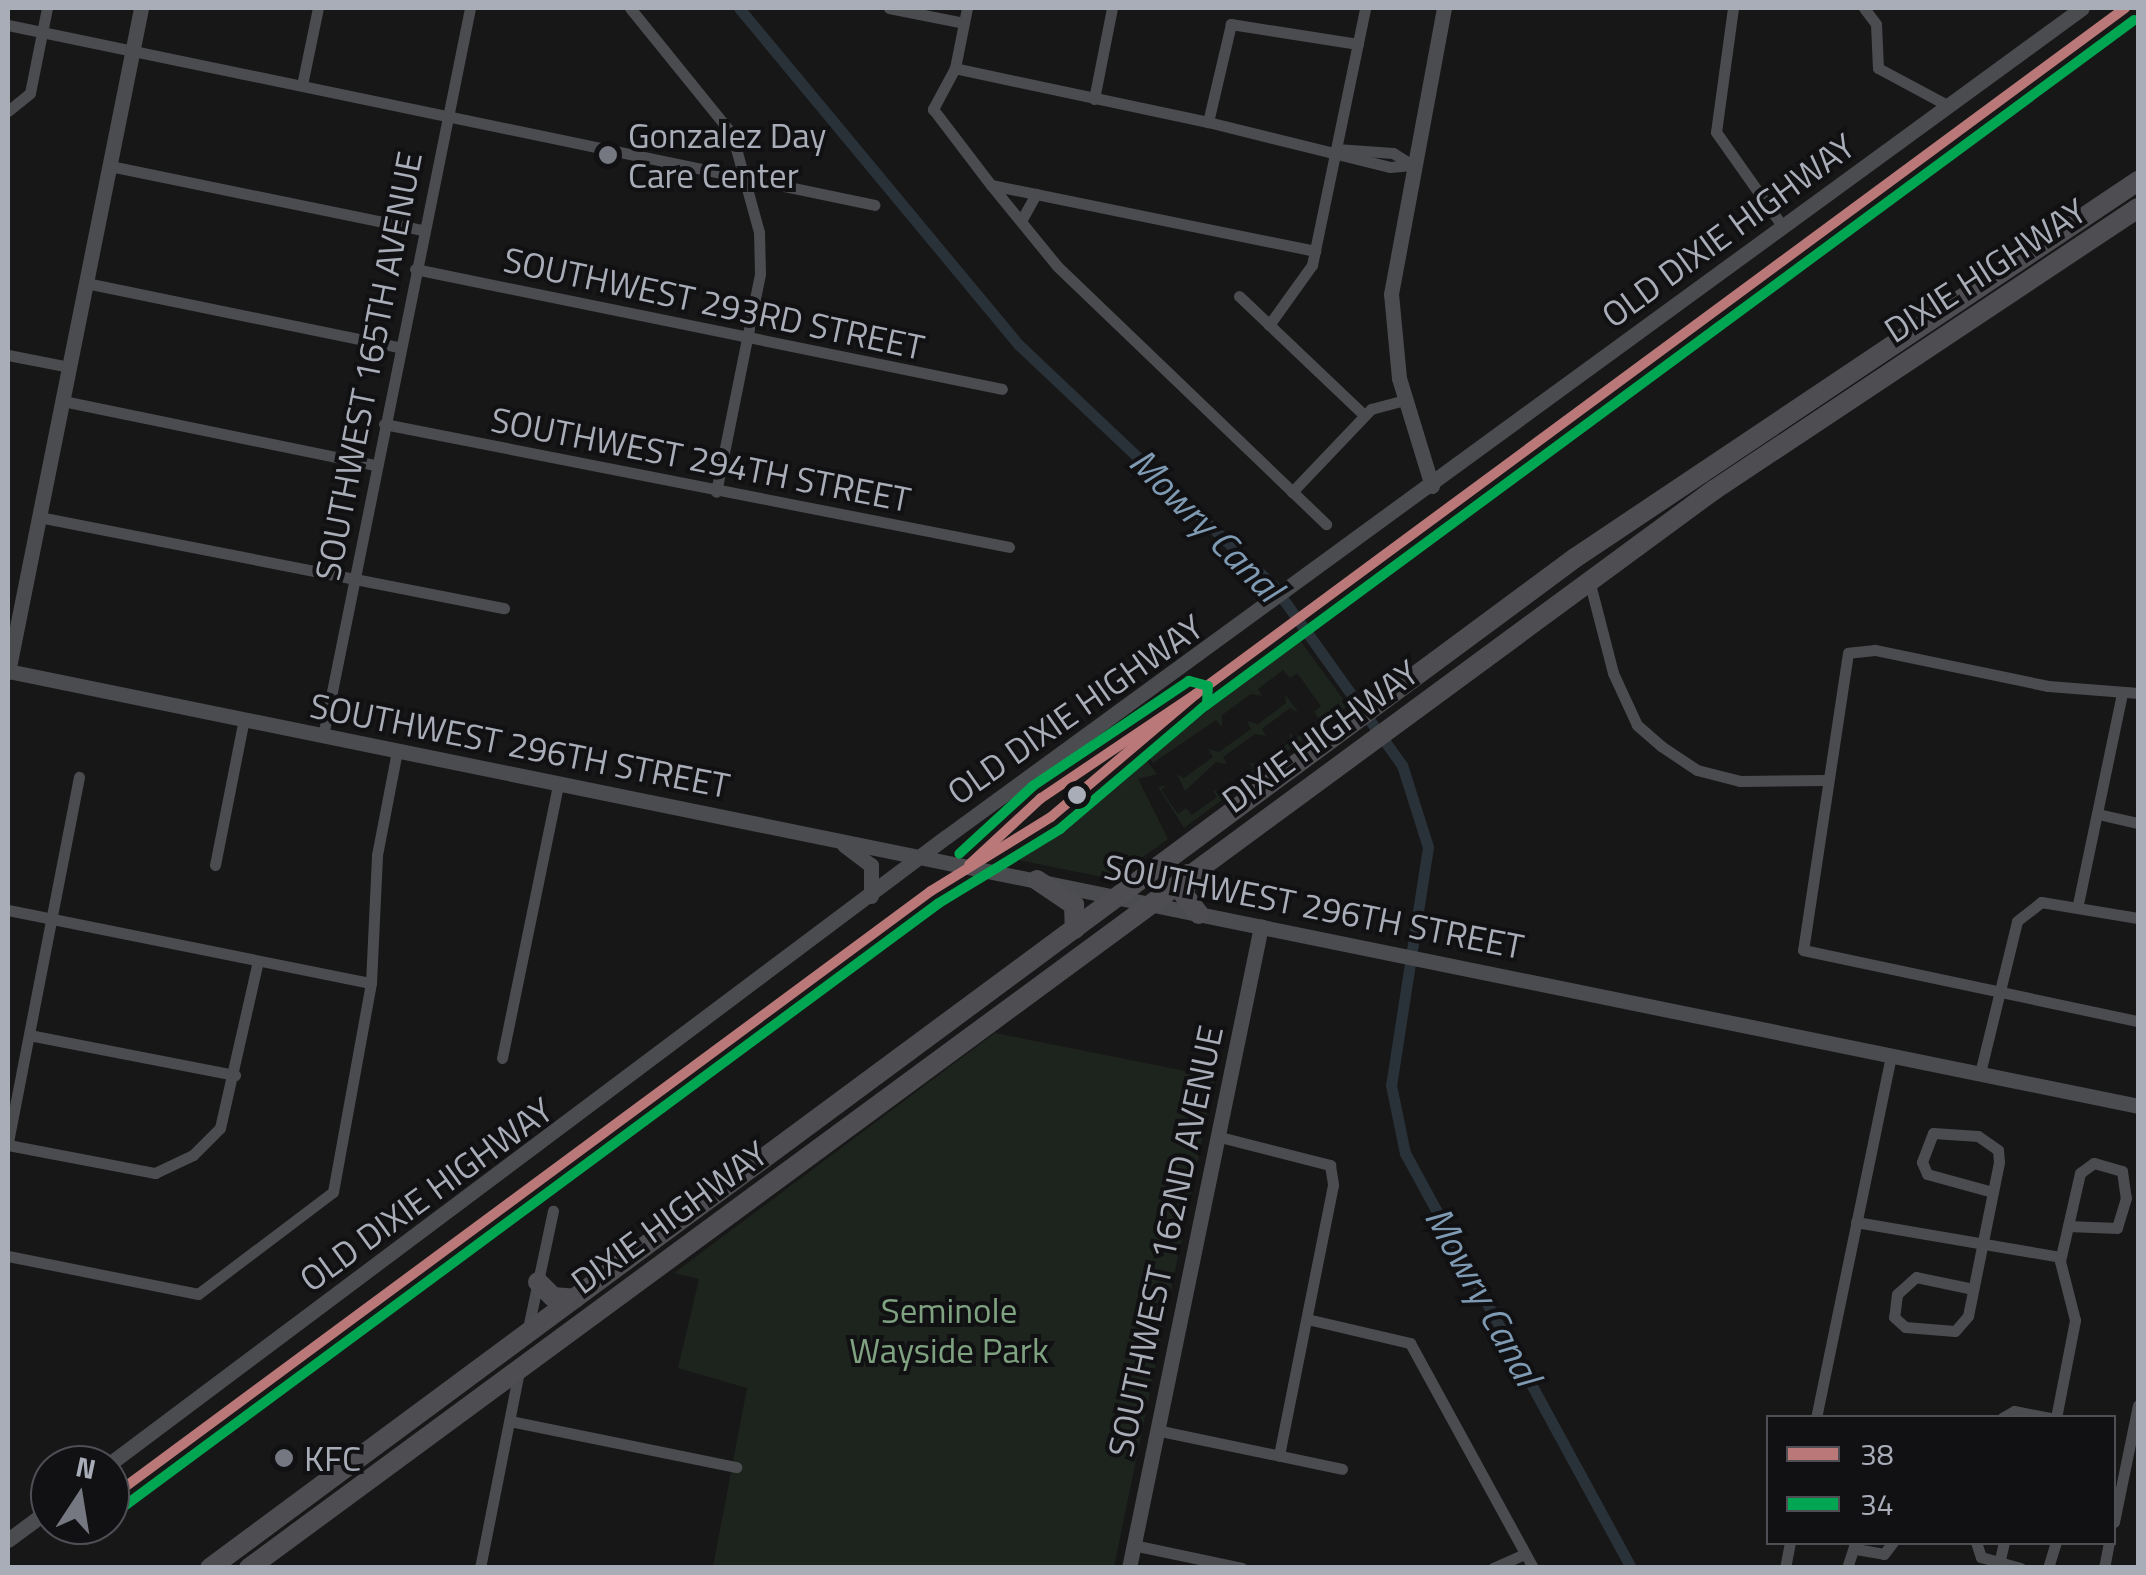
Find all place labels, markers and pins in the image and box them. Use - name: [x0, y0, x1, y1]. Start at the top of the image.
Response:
- place label: Gonzalez Day Care Center: [628, 114, 827, 196]
- marker: Gonzalez Day Care Center: [597, 144, 619, 166]
- unlabelled marker: [1067, 785, 1087, 805]
- place label: KFC: [304, 1437, 361, 1479]
- marker: KFC: [273, 1447, 295, 1469]

